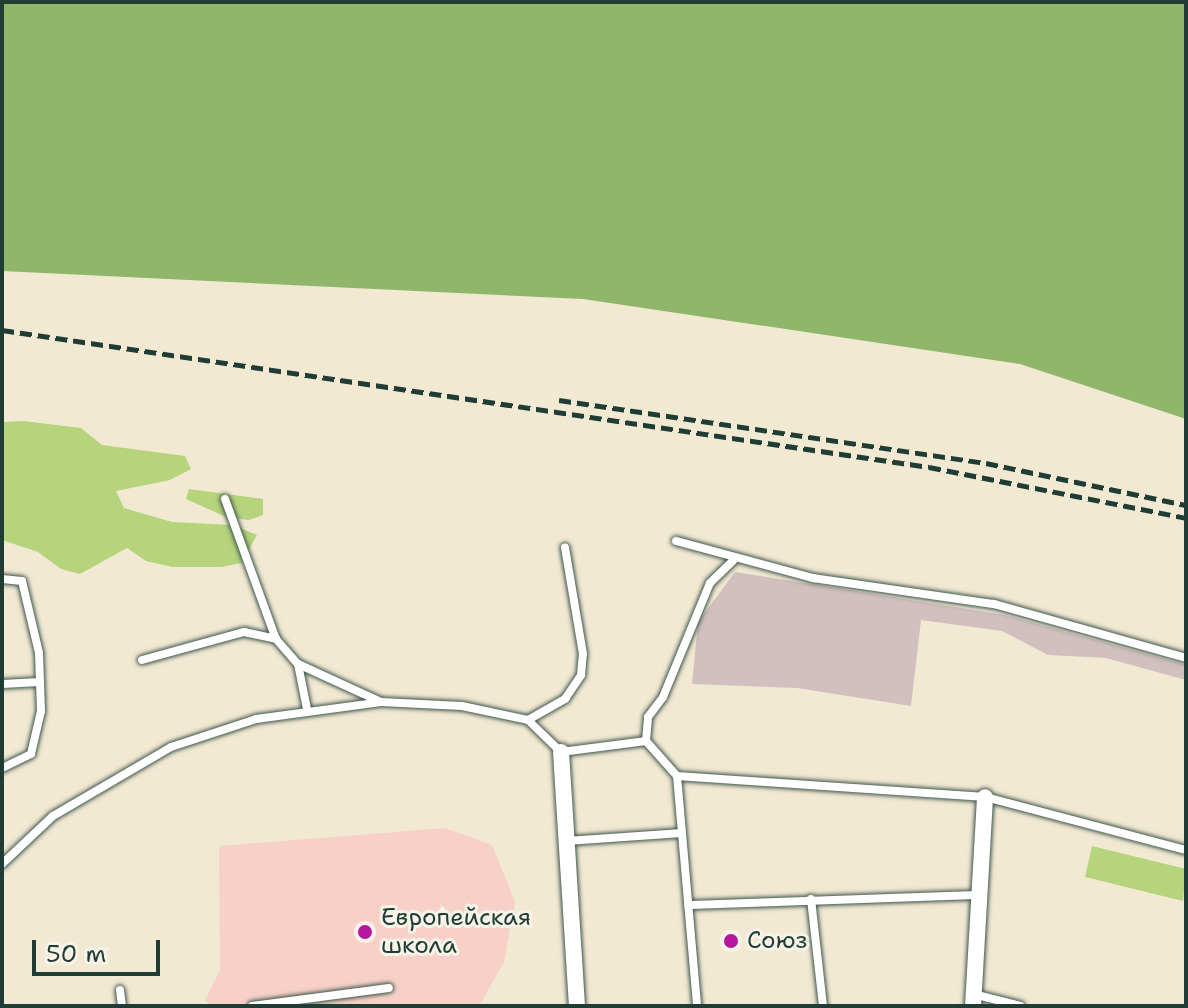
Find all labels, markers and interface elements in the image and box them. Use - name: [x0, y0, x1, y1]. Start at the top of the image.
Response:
- place label: Европейская школа: [381, 904, 531, 960]
- marker: Европейская школа: [356, 923, 374, 941]
- scale bar: [36, 924, 164, 974]
- place label: Союз: [747, 927, 807, 955]
- marker: Союз: [722, 932, 740, 950]
- text: 50 m: [46, 938, 106, 970]

